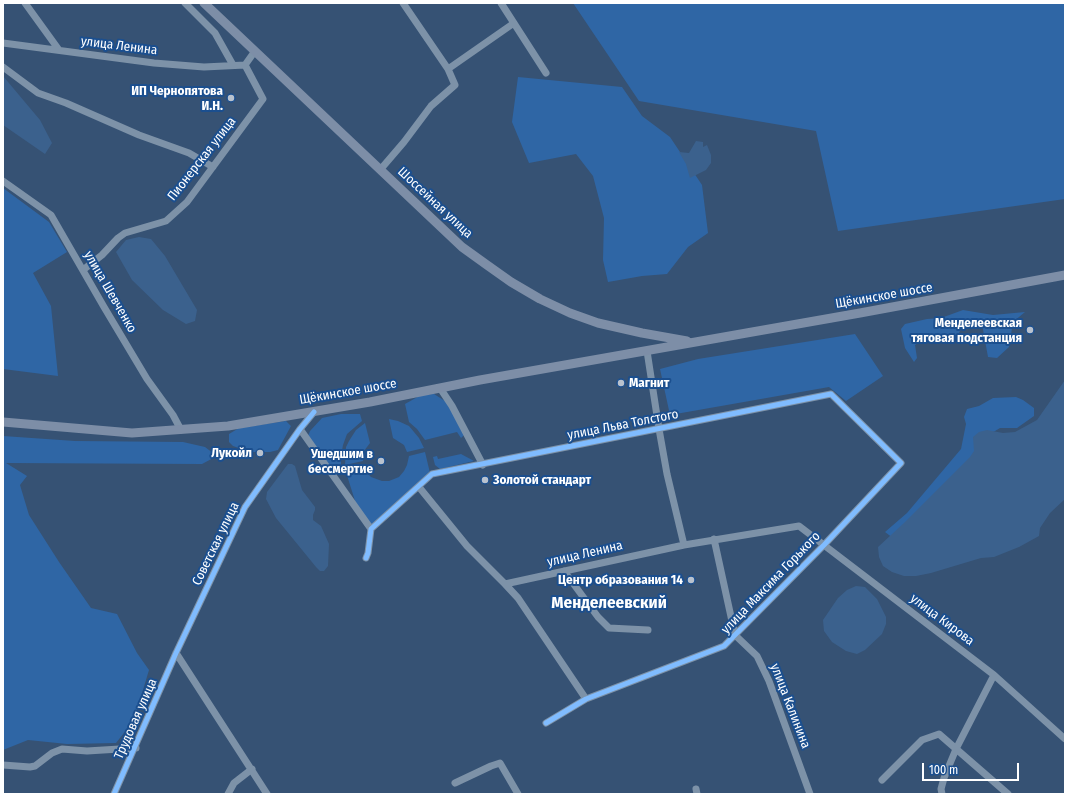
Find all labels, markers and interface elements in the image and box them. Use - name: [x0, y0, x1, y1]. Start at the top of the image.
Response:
- street label: улица Ленина: [80, 34, 158, 58]
- place label: ИП Чернопятова И.Н.: [131, 83, 223, 114]
- marker: ИП Чернопятова И.Н.: [226, 93, 236, 103]
- street label: Пионерская улица: [165, 114, 239, 204]
- street label: Шоссейная улица: [394, 164, 476, 242]
- street label: улица Шевченко: [80, 248, 140, 336]
- street label: Щёкинское шоссе: [834, 280, 934, 312]
- place label: Менделеевская тяговая подстанция: [911, 315, 1022, 346]
- marker: Менделеевская тяговая подстанция: [1025, 325, 1035, 335]
- place label: Магнит: [629, 375, 669, 391]
- street label: Щёкинское шоссе: [298, 376, 398, 408]
- marker: Магнит: [616, 378, 626, 388]
- street label: улица Льва Толстого: [566, 407, 680, 443]
- place label: Лукойл: [211, 445, 252, 461]
- place label: Ушедшим в бессмертие: [308, 446, 373, 477]
- marker: Лукойл: [255, 448, 265, 458]
- marker: Ушедшим в бессмертие: [376, 456, 386, 466]
- place label: Золотой стандарт: [493, 472, 591, 488]
- marker: Золотой стандарт: [480, 475, 490, 485]
- street label: Советская улица: [189, 500, 243, 588]
- street label: улица Максима Горького: [718, 529, 824, 637]
- street label: улица Ленина: [546, 538, 624, 570]
- place label: Центр образования 14: [558, 572, 683, 588]
- marker: Центр образования 14: [686, 575, 696, 585]
- street label: улица Кирова: [907, 591, 977, 649]
- district label: Менделеевский: [551, 593, 667, 613]
- street label: улица Калинина: [767, 661, 813, 751]
- street label: Трудовая улица: [111, 676, 161, 762]
- scale bar: [924, 755, 1021, 781]
- text: 100 m: [929, 763, 958, 777]

